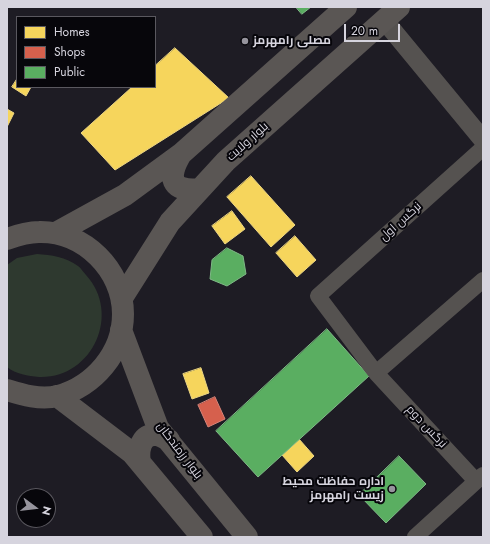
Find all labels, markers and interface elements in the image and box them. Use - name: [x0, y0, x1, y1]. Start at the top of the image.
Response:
- legend: [16, 16, 156, 88]
- scale bar: [346, 16, 402, 42]
- text: 20 m: [351, 22, 378, 40]
- text: Homes: [54, 23, 90, 41]
- place label: مصلی رامهرمز: [253, 34, 331, 48]
- marker: مصلی رامهرمز: [240, 36, 250, 46]
- text: Shops: [54, 43, 85, 61]
- text: Public: [54, 63, 85, 81]
- street label: بلوار ولایت: [224, 120, 272, 164]
- street label: نرگس اول: [377, 200, 425, 244]
- street label: نرگس دوم: [403, 403, 449, 451]
- street label: بلوار رزمندگان: [153, 420, 205, 482]
- place label: اداره حفاظت محیط زیست رامهرمز: [282, 475, 384, 503]
- marker: اداره حفاظت محیط زیست رامهرمز: [387, 484, 397, 494]
- north arrow: [16, 488, 56, 528]
- text: N: [38, 505, 55, 517]

